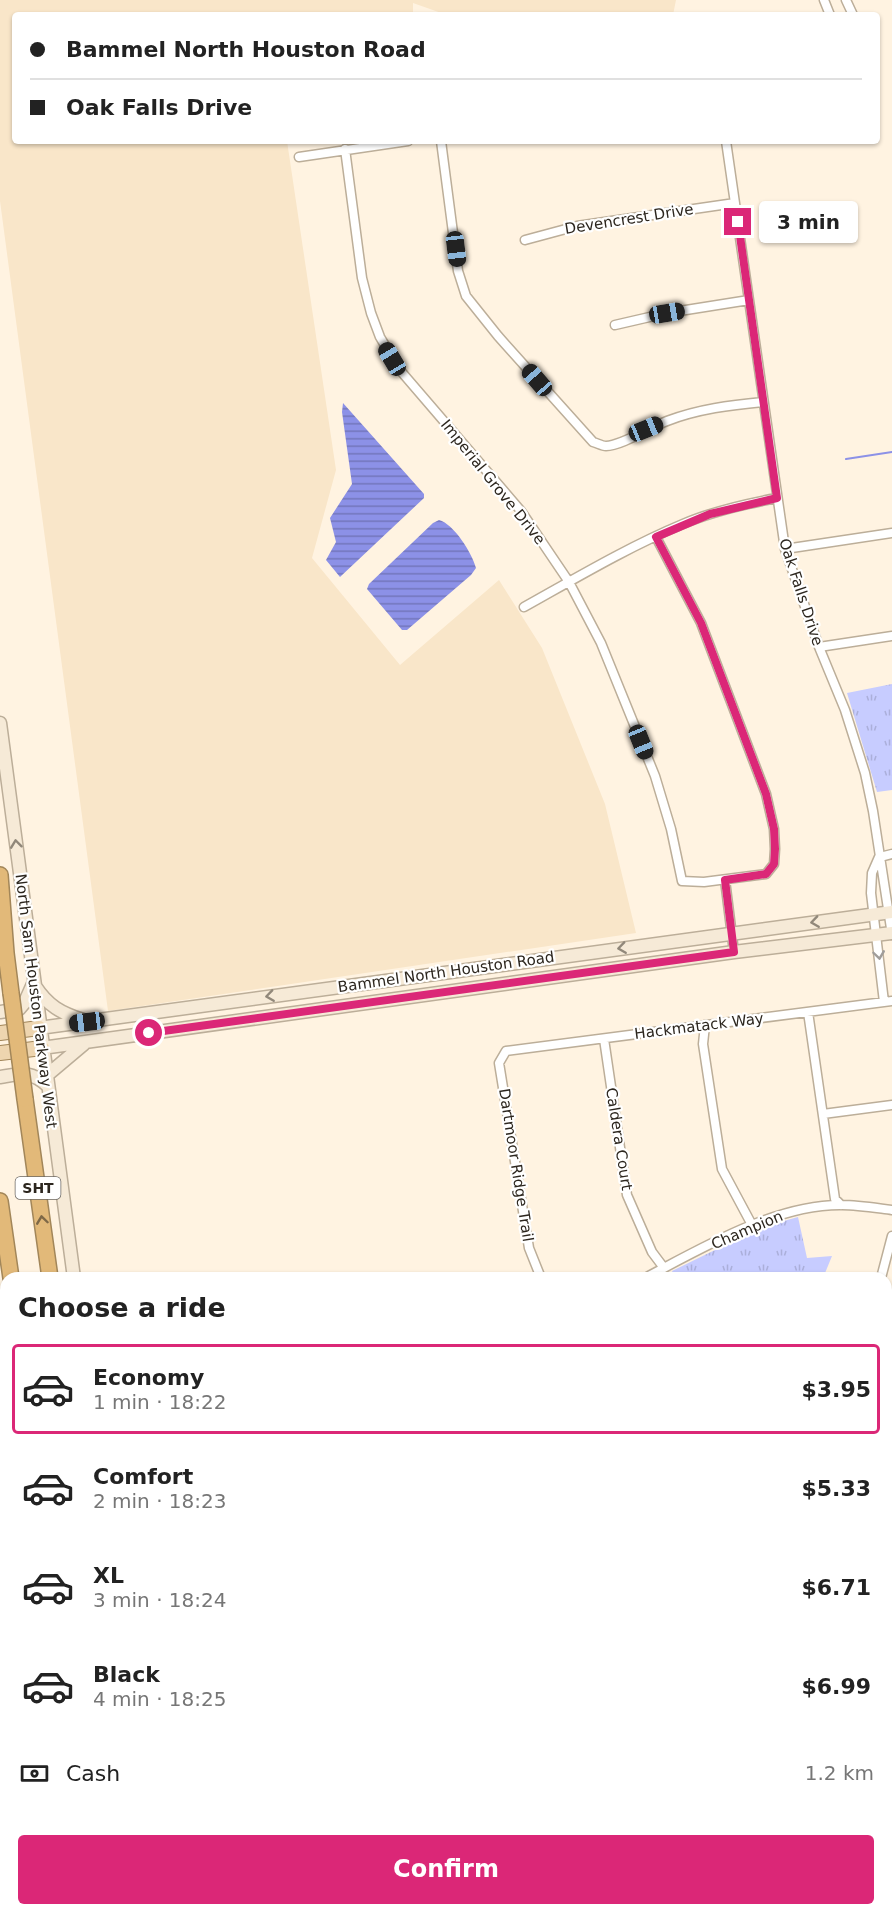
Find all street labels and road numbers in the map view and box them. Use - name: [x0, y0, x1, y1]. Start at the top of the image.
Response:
- street label: Devencrest Drive: [563, 200, 695, 238]
- street label: Imperial Grove Drive: [437, 416, 549, 548]
- street label: Oak Falls Drive: [775, 536, 827, 648]
- street label: North Sam Houston Parkway West: [11, 873, 61, 1129]
- street label: Bammel North Houston Road: [337, 948, 555, 996]
- street label: Hackmatack Way: [633, 1009, 765, 1043]
- street label: Caldera Court: [602, 1086, 636, 1192]
- street label: Dartmoor Ridge Trail: [495, 1087, 537, 1243]
- road number: SHT: [15, 1177, 60, 1199]
- street label: Champion: [708, 1207, 786, 1253]

